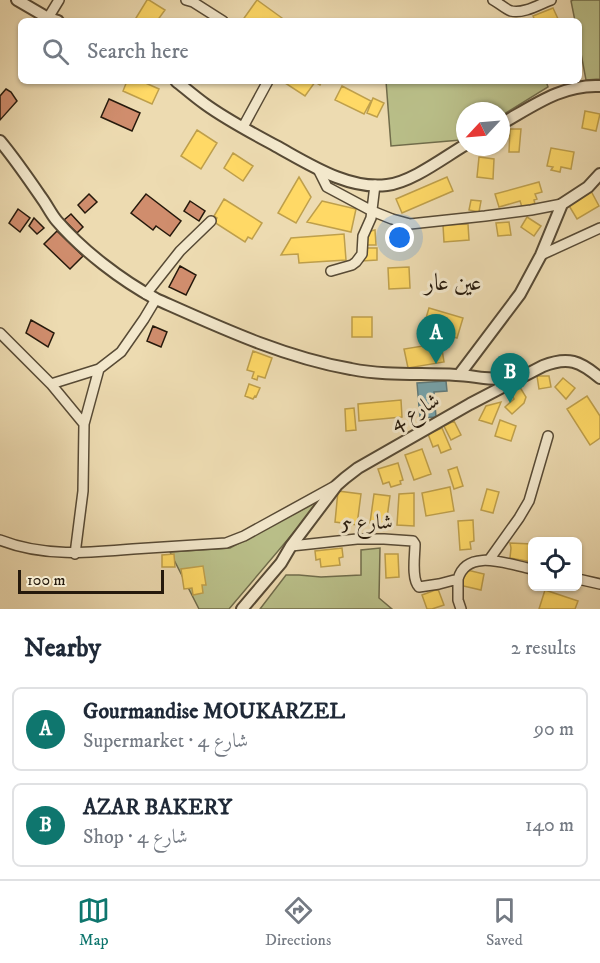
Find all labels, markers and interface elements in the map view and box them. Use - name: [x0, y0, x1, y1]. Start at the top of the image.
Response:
- search box: [18, 18, 582, 84]
- icon: search: [39, 35, 72, 68]
- text: Search here: [87, 38, 189, 65]
- north arrow: [456, 102, 510, 156]
- your location: [385, 223, 414, 252]
- district label: عين عار: [422, 268, 482, 298]
- pin: A: [416, 314, 456, 364]
- pin: B: [490, 354, 530, 403]
- street label: شارع 4: [386, 387, 446, 440]
- street label: شارع 5: [341, 510, 393, 540]
- map controls: [528, 537, 582, 591]
- button: locate: [528, 537, 582, 591]
- scale bar: [18, 567, 164, 594]
- text: 100 m: [27, 570, 66, 590]
- text: Nearby: [24, 632, 101, 665]
- text: 2 results: [511, 636, 576, 661]
- text: Gourmandise MOUKARZEL: [83, 698, 345, 725]
- text: A: [39, 717, 52, 742]
- text: 90 m: [534, 717, 574, 742]
- text: Supermarket · شارع 4: [83, 729, 248, 754]
- text: AZAR BAKERY: [83, 794, 232, 821]
- text: B: [39, 813, 52, 838]
- text: 140 m: [525, 813, 574, 838]
- text: Shop · شارع 4: [83, 825, 188, 850]
- tab: Map: [77, 894, 110, 950]
- tab: Directions: [265, 894, 331, 950]
- tab: Saved: [486, 894, 523, 950]

